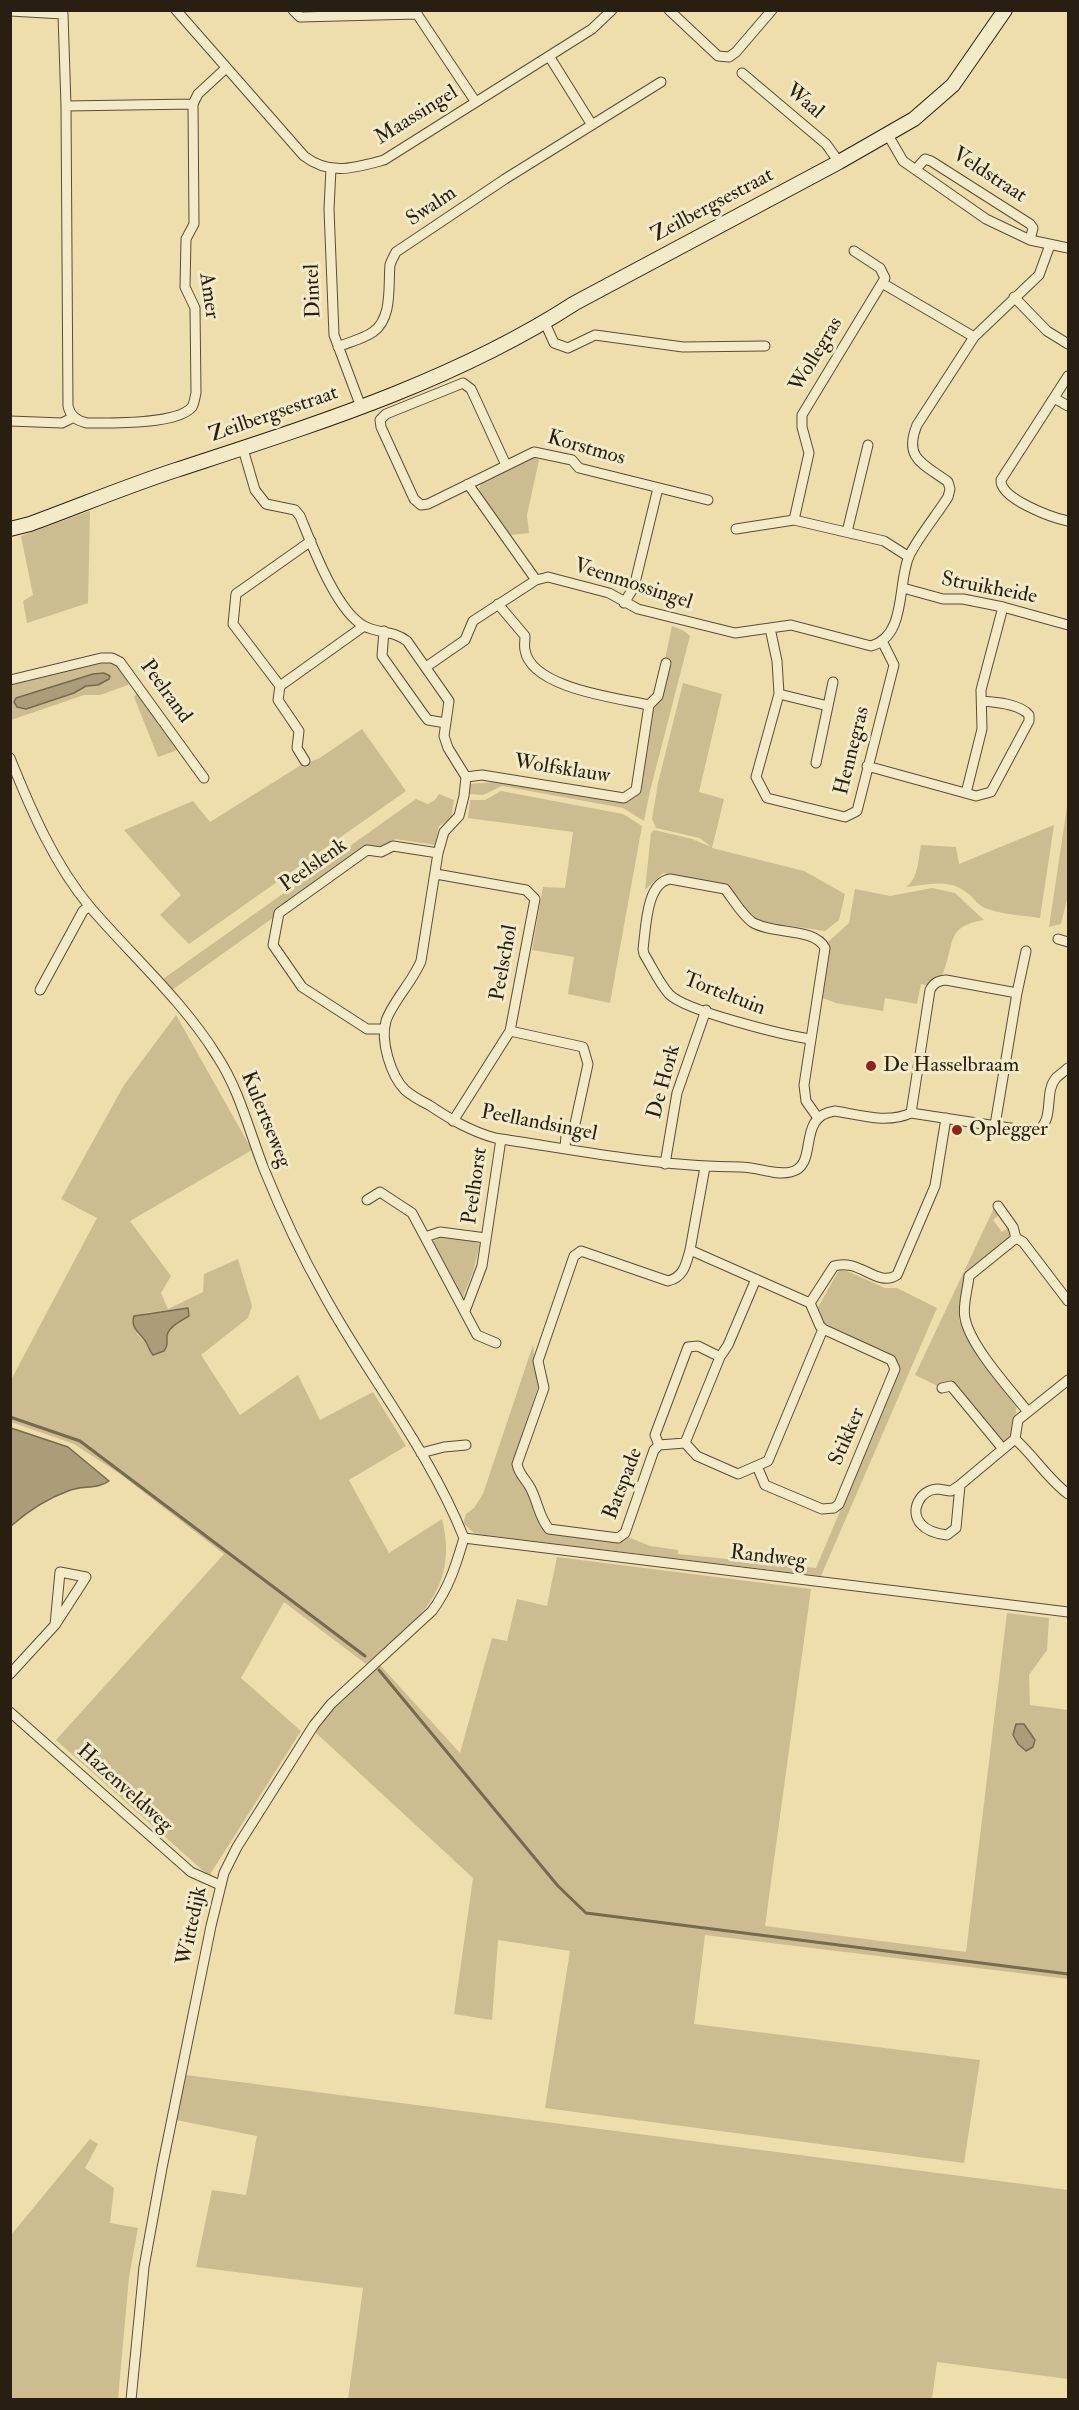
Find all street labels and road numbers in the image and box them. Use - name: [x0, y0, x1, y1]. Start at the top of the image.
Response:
- street label: Waal: [780, 79, 828, 125]
- street label: Maassingel: [371, 81, 463, 151]
- street label: Veldstraat: [947, 143, 1031, 209]
- street label: Zeilbergsestraat: [648, 163, 778, 249]
- street label: Swalm: [402, 181, 462, 233]
- street label: Dintel: [300, 263, 328, 319]
- street label: Amer: [192, 271, 224, 321]
- street label: Wollegras: [785, 313, 849, 397]
- street label: Zeilbergsestraat: [206, 381, 342, 449]
- street label: Korstmos: [544, 426, 628, 472]
- street label: Veenmossingel: [571, 554, 695, 616]
- street label: Struikheide: [939, 567, 1039, 611]
- street label: Peelrand: [134, 655, 196, 729]
- street label: Hennegras: [830, 704, 876, 798]
- street label: Wolfsklauw: [512, 750, 612, 790]
- street label: Peelslenk: [275, 834, 353, 898]
- street label: Peelschol: [486, 923, 524, 1003]
- street label: Torteltuin: [679, 968, 769, 1022]
- street label: De Hork: [643, 1042, 687, 1122]
- street label: Kulertseweg: [234, 1068, 296, 1172]
- street label: Peellandsingel: [479, 1100, 599, 1148]
- street label: Peelhorst: [458, 1146, 494, 1226]
- street label: Stikker: [825, 1404, 871, 1470]
- street label: Batspade: [599, 1445, 649, 1523]
- street label: Randweg: [728, 1541, 808, 1575]
- street label: Hazenveldweg: [71, 1739, 177, 1839]
- street label: Wittedijk: [172, 1884, 214, 1968]

